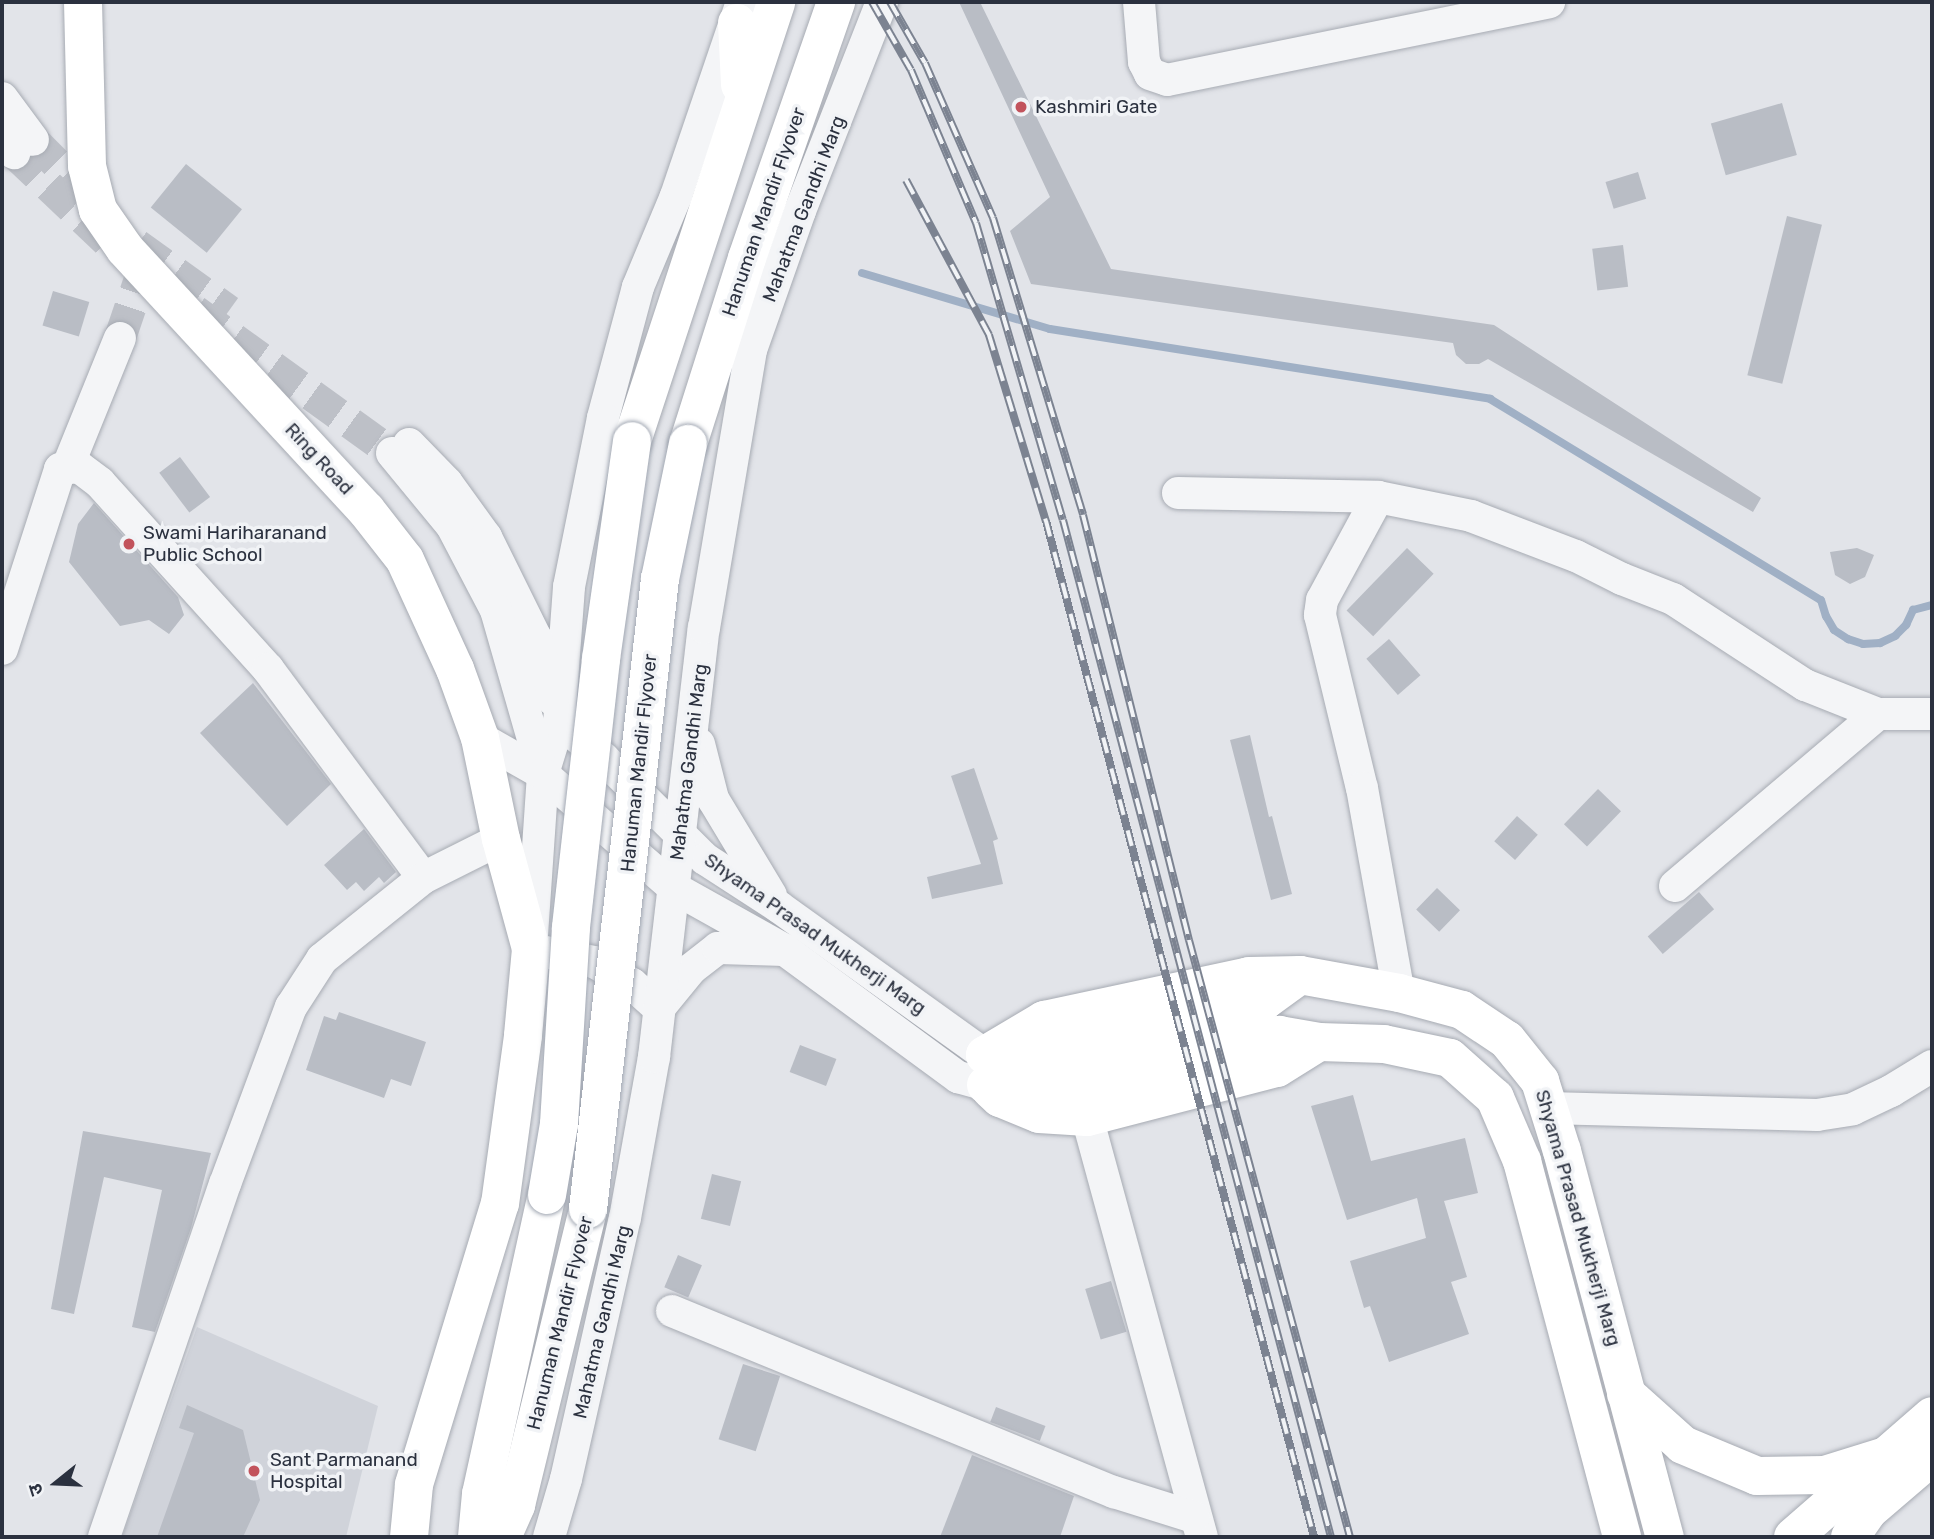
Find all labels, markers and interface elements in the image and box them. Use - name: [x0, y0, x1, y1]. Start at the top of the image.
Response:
- place label: Kashmiri Gate: [1035, 96, 1157, 118]
- marker: Kashmiri Gate: [1013, 99, 1029, 115]
- street label: Hanuman Mandir Flyover: [717, 104, 811, 320]
- street label: Mahatma Gandhi Marg: [758, 112, 850, 306]
- street label: Ring Road: [280, 418, 358, 500]
- place label: Swami Hariharanand Public School: [143, 522, 327, 566]
- marker: Swami Hariharanand Public School: [121, 536, 137, 552]
- street label: Hanuman Mandir Flyover: [616, 652, 662, 874]
- street label: Mahatma Gandhi Marg: [666, 662, 712, 862]
- street label: Shyama Prasad Mukherji Marg: [700, 849, 930, 1019]
- street label: Shyama Prasad Mukherji Marg: [1530, 1087, 1626, 1349]
- street label: Hanuman Mandir Flyover: [522, 1214, 598, 1432]
- street label: Mahatma Gandhi Marg: [569, 1223, 635, 1421]
- north arrow: [21, 1448, 91, 1518]
- place label: Sant Parmanand Hospital: [270, 1449, 418, 1493]
- marker: Sant Parmanand Hospital: [244, 1461, 264, 1481]
- text: उ: [23, 1481, 48, 1498]

